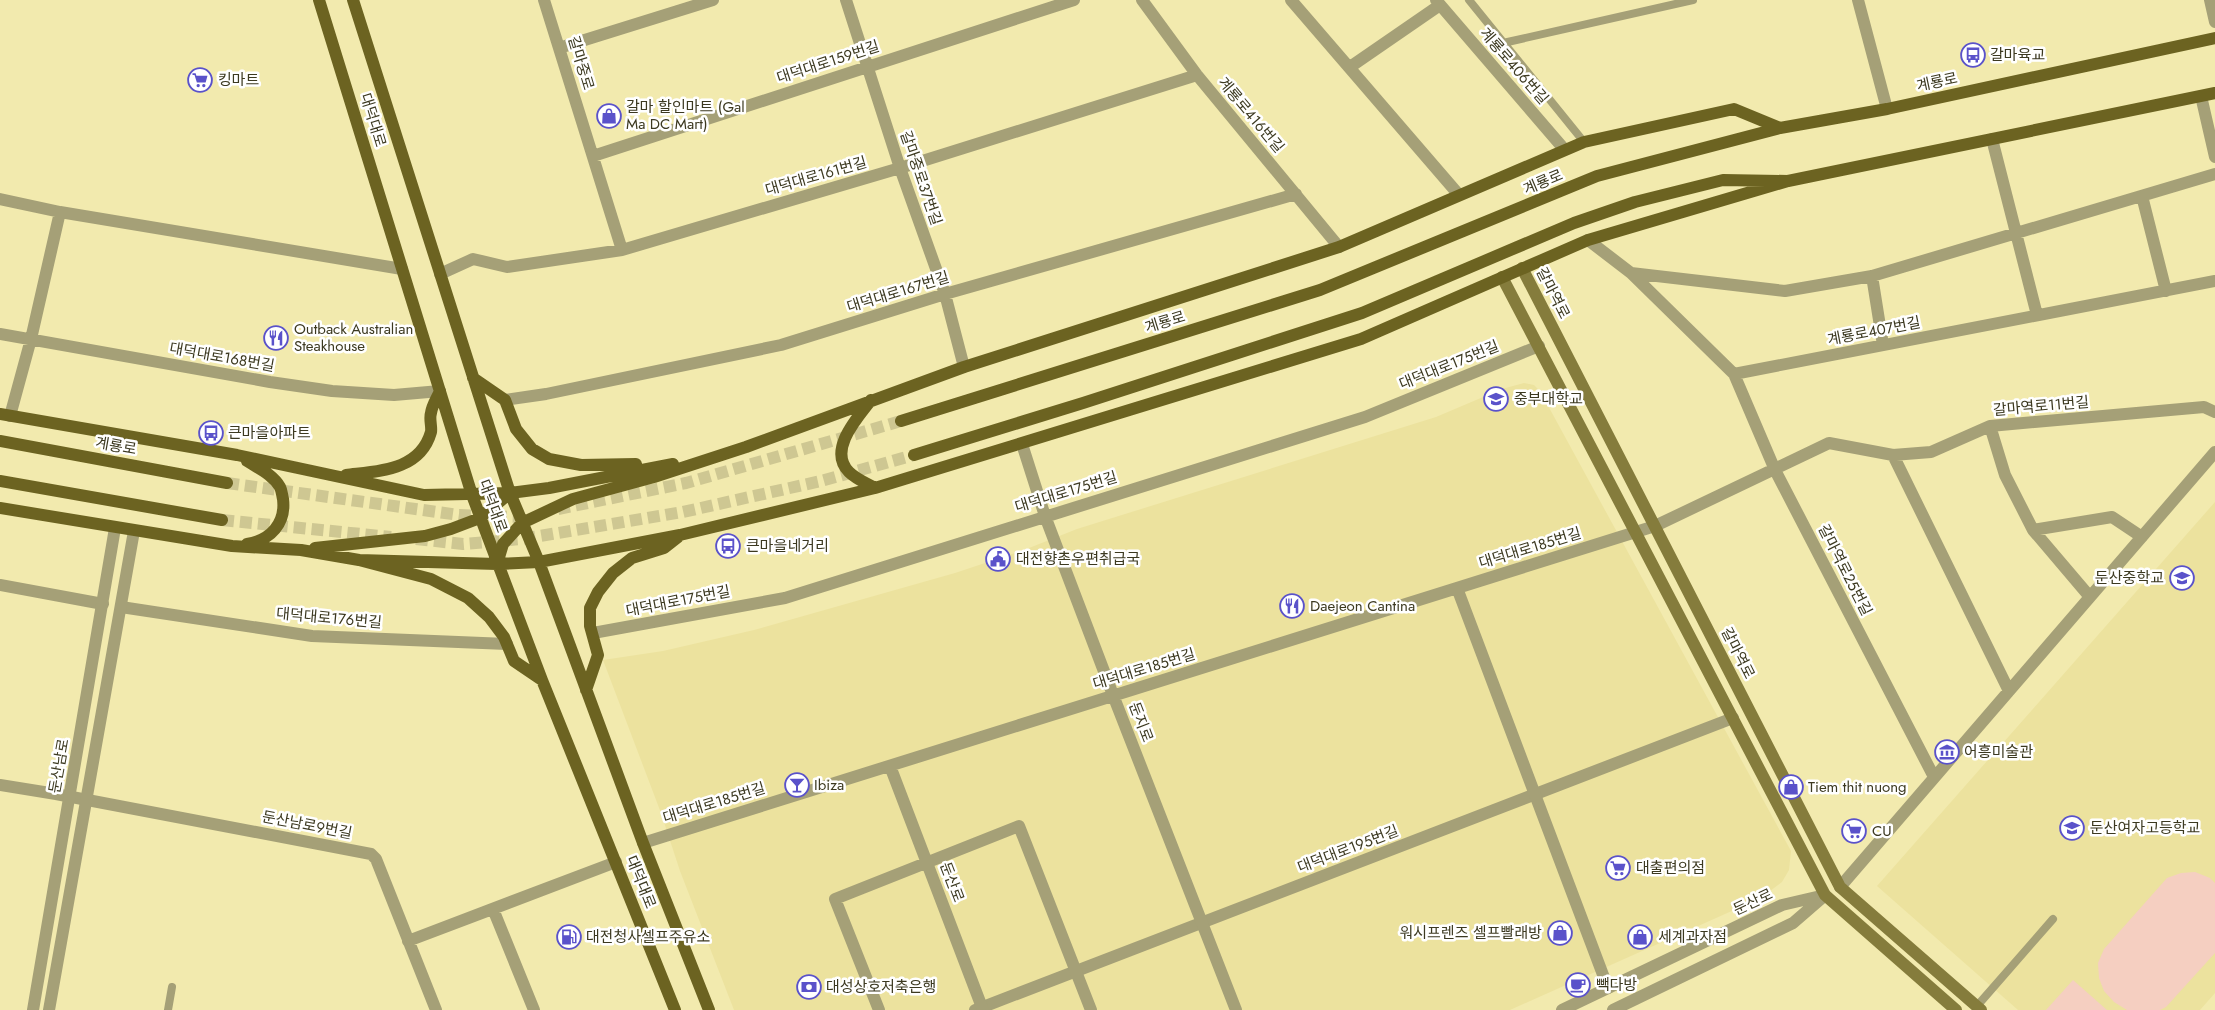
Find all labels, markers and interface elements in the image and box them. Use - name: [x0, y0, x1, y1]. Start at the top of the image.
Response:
- street label: 계룡로406번길: [1474, 23, 1554, 109]
- street label: 갈마중로: [562, 33, 600, 93]
- street label: 대덕대로159번길: [774, 35, 882, 89]
- bus stop icon: 갈마육교: [1960, 42, 1986, 68]
- place label: 갈마육교: [1990, 44, 2045, 66]
- supermarket icon: 킹마트: [187, 67, 213, 93]
- street label: 계룡로: [1914, 67, 1960, 97]
- place label: 킹마트: [218, 69, 260, 91]
- street label: 계룡로416번길: [1213, 72, 1289, 158]
- street label: 대덕대로: [354, 90, 392, 150]
- place label: 갈마 할인마트 (Gal Ma DC Mart): [626, 96, 745, 135]
- shop icon: 갈마 할인마트 (Gal Ma DC Mart): [596, 103, 622, 129]
- street label: 갈마중로37번길: [895, 128, 947, 228]
- street label: 대덕대로161번길: [763, 151, 869, 201]
- street label: 계룡로: [1520, 164, 1566, 200]
- street label: 갈마역로: [1531, 263, 1575, 323]
- street label: 대덕대로167번길: [844, 266, 952, 318]
- street label: 계룡로: [1142, 305, 1188, 339]
- street label: 계룡로407번길: [1825, 311, 1923, 351]
- place label: Outback Australian Steakhouse: [294, 318, 413, 357]
- restaurant icon: Outback Australian Steakhouse: [263, 325, 289, 351]
- street label: 대덕대로175번길: [1396, 335, 1502, 395]
- street label: 대덕대로168번길: [168, 337, 276, 377]
- school or university icon: 중부대학교: [1483, 386, 1509, 412]
- place label: 중부대학교: [1514, 388, 1583, 410]
- street label: 갈마역로11번길: [1992, 391, 2090, 421]
- bus stop icon: 큰마을아파트: [198, 420, 224, 446]
- place label: 큰마을아파트: [228, 422, 311, 444]
- street label: 계룡로: [94, 432, 138, 460]
- street label: 대덕대로175번길: [1012, 466, 1120, 518]
- street label: 대덕대로: [473, 476, 513, 536]
- street label: 갈마역로25번길: [1813, 521, 1877, 619]
- street label: 대덕대로185번길: [1476, 522, 1584, 574]
- bus stop icon: 큰마을네거리: [715, 533, 741, 559]
- place label: 큰마을네거리: [746, 535, 829, 557]
- public building icon: 대전향촌우편취급국: [985, 546, 1011, 572]
- place label: 대전향촌우편취급국: [1016, 548, 1140, 570]
- school or university icon: 둔산중학교: [2169, 565, 2195, 591]
- place label: 둔산중학교: [2095, 567, 2164, 589]
- street label: 대덕대로175번길: [624, 580, 732, 622]
- restaurant icon: Daejeon Cantina: [1279, 593, 1305, 619]
- place label: Daejeon Cantina: [1310, 595, 1415, 617]
- street label: 대덕대로176번길: [275, 602, 383, 634]
- street label: 갈마역로: [1716, 623, 1760, 683]
- street label: 대덕대로185번길: [1090, 643, 1198, 695]
- street label: 둔지로: [1123, 699, 1159, 745]
- street label: 둔산남로: [43, 737, 75, 795]
- museum icon: 어흥미술관: [1934, 739, 1960, 765]
- place label: 어흥미술관: [1964, 741, 2033, 763]
- bar icon: Ibiza: [784, 772, 810, 798]
- place label: Ibiza: [814, 774, 844, 796]
- shop icon: Tiem thit nuong: [1778, 774, 1804, 800]
- place label: Tiem thit nuong: [1808, 776, 1907, 798]
- street label: 대덕대로185번길: [660, 777, 768, 829]
- street label: 둔산남로9번길: [260, 805, 354, 845]
- school or university icon: 둔산여자고등학교: [2059, 815, 2085, 841]
- place label: 둔산여자고등학교: [2090, 817, 2200, 839]
- supermarket icon: CU: [1841, 818, 1867, 844]
- street label: 대덕대로195번길: [1294, 820, 1402, 878]
- place label: CU: [1872, 820, 1892, 842]
- street label: 대덕대로: [620, 852, 662, 912]
- supermarket icon: 대출편의점: [1605, 855, 1631, 881]
- place label: 대출편의점: [1636, 857, 1705, 879]
- street label: 둔산로: [934, 859, 970, 905]
- street label: 둔산로: [1730, 883, 1776, 921]
- shop icon: 워시프렌즈 셀프빨래방: [1547, 920, 1573, 946]
- place label: 워시프렌즈 셀프빨래방: [1399, 922, 1542, 944]
- fuel station icon: 대전청사셀프주유소: [556, 924, 582, 950]
- shop icon: 세계과자점: [1627, 924, 1653, 950]
- place label: 대전청사셀프주유소: [586, 926, 710, 948]
- place label: 세계과자점: [1658, 926, 1727, 948]
- cafe icon: 빽다방: [1565, 972, 1591, 998]
- bank icon: 대성상호저축은행: [796, 974, 822, 1000]
- place label: 빽다방: [1596, 974, 1638, 996]
- place label: 대성상호저축은행: [826, 976, 936, 998]

